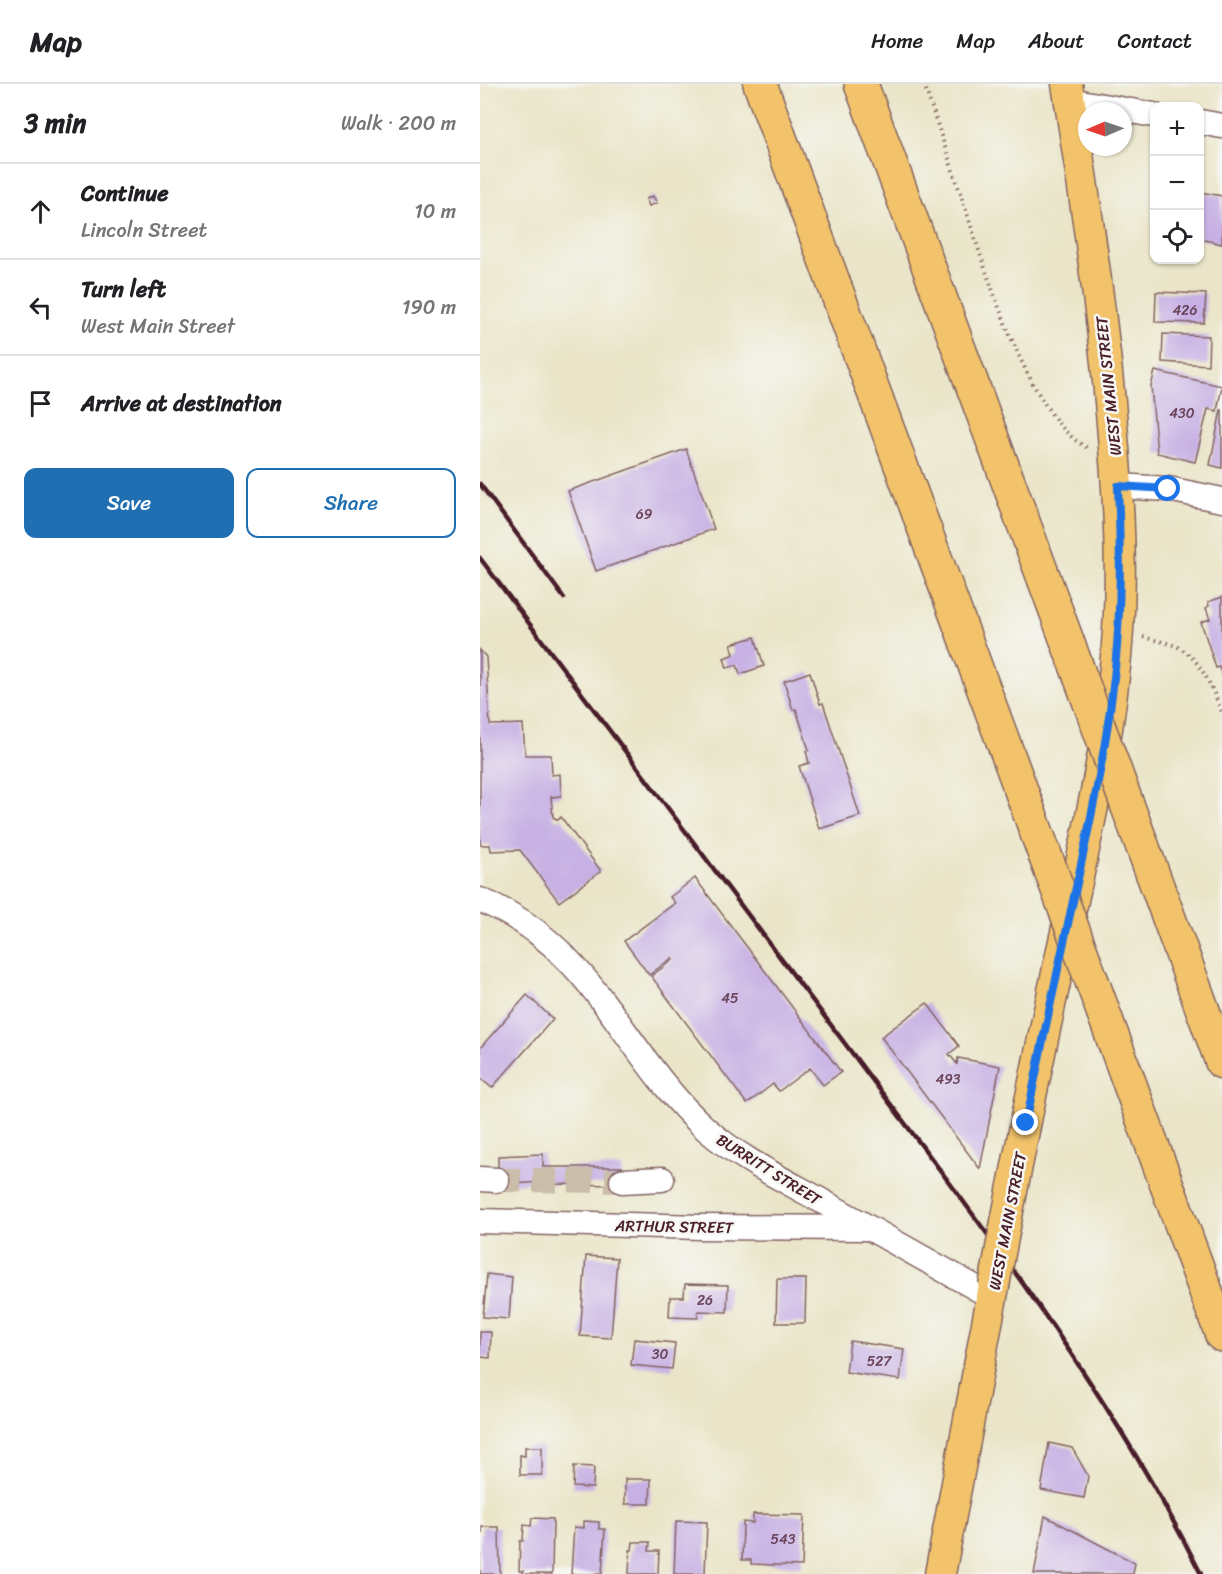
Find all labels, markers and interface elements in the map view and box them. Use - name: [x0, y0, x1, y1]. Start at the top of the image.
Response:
- text: Map: [30, 17, 82, 66]
- text: Home: [871, 22, 923, 60]
- text: Map: [956, 22, 995, 60]
- text: About: [1028, 22, 1085, 60]
- text: Contact: [1118, 22, 1192, 60]
- text: 3 min: [24, 100, 86, 146]
- north arrow: [1078, 102, 1132, 156]
- map controls: [1150, 102, 1204, 264]
- button: +: [1150, 102, 1204, 156]
- text: Walk · 200 m: [341, 106, 456, 141]
- button: −: [1150, 156, 1204, 210]
- text: Continue: [81, 174, 169, 213]
- text: 10 m: [414, 194, 456, 229]
- icon: ahead: [24, 195, 57, 228]
- button: locate: [1150, 210, 1204, 264]
- text: Lincoln Street: [81, 213, 207, 248]
- text: Turn left: [81, 270, 166, 309]
- text: 190 m: [402, 290, 456, 325]
- icon: left: [24, 291, 57, 324]
- house number: 426: [1173, 298, 1197, 323]
- text: West Main Street: [81, 309, 235, 344]
- street label: WEST MAIN STREET: [1087, 314, 1130, 457]
- text: Arrive at destination: [81, 384, 282, 423]
- icon: arrive: [24, 387, 57, 420]
- house number: 430: [1169, 401, 1195, 426]
- button: Save: [24, 468, 234, 538]
- button: Share: [246, 468, 456, 538]
- route start: [1154, 475, 1180, 501]
- house number: 69: [636, 502, 653, 527]
- house number: 45: [721, 986, 739, 1011]
- house number: 493: [935, 1067, 961, 1092]
- route end: [1012, 1109, 1038, 1135]
- street label: BURRITT STREET: [710, 1126, 828, 1214]
- street label: WEST MAIN STREET: [980, 1149, 1035, 1293]
- street label: ARTHUR STREET: [614, 1211, 735, 1242]
- house number: 26: [697, 1288, 713, 1313]
- house number: 30: [652, 1342, 668, 1367]
- house number: 527: [867, 1349, 892, 1374]
- house number: 543: [771, 1527, 796, 1552]

